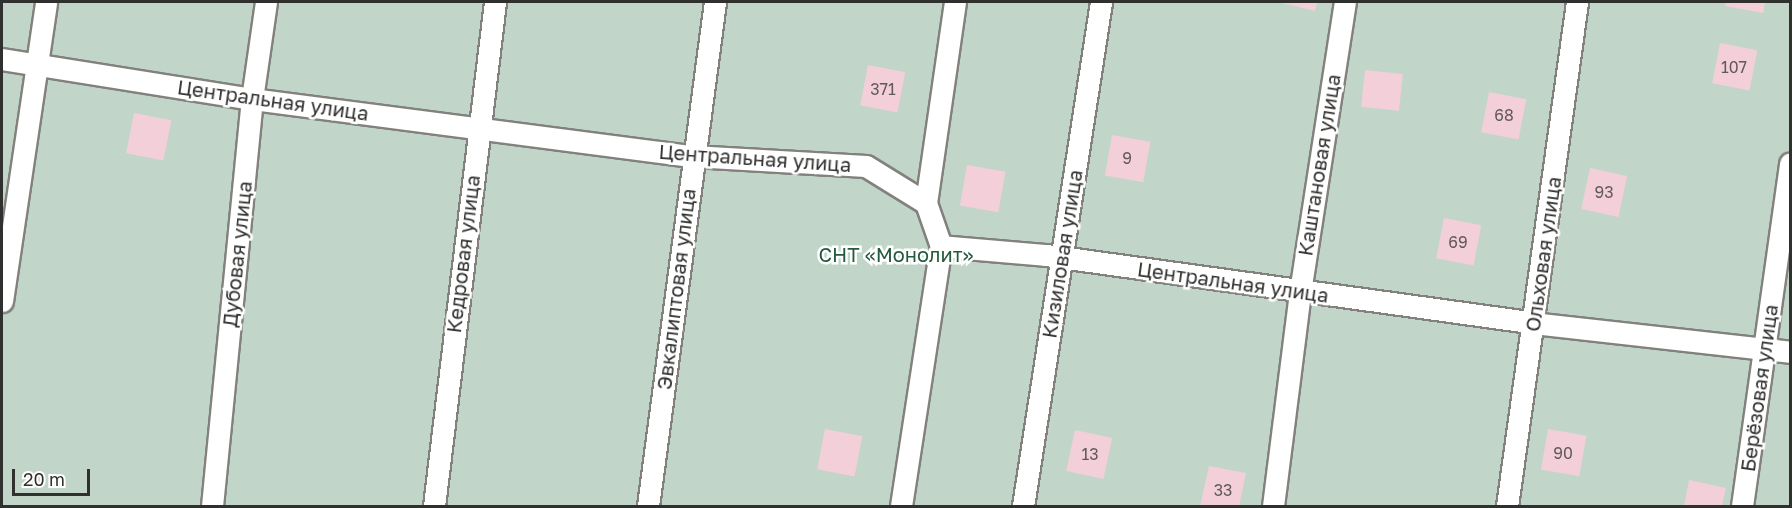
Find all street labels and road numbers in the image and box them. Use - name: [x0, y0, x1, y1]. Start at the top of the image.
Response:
- street label: Каштановая улица: [1293, 72, 1345, 258]
- street label: Центральная улица: [176, 75, 370, 125]
- street label: Центральная улица: [658, 139, 852, 177]
- street label: Кизиловая улица: [1037, 168, 1087, 340]
- street label: Кедровая улица: [441, 174, 485, 334]
- street label: Ольховая улица: [1520, 175, 1566, 333]
- street label: Дубовая улица: [217, 180, 257, 328]
- street label: Эвкалиптовая улица: [652, 187, 700, 391]
- street label: Центральная улица: [1136, 257, 1330, 307]
- street label: Берёзовая улица: [1735, 303, 1783, 473]

